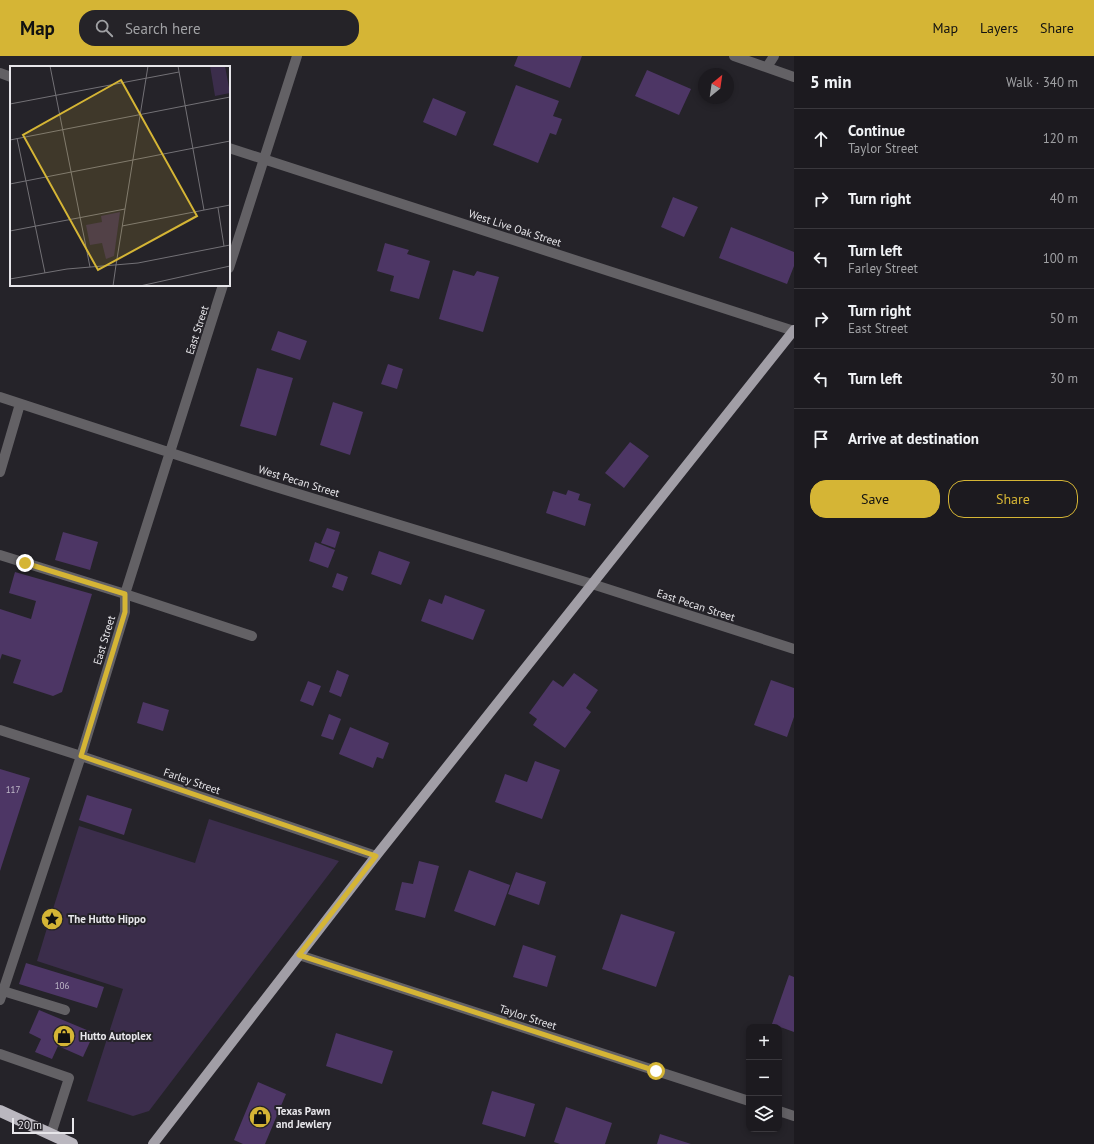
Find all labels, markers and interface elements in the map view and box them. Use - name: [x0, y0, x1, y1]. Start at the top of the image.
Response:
- search box: [79, 10, 359, 46]
- text: Map: [20, 16, 55, 40]
- icon: search: [93, 17, 115, 39]
- text: Search here: [125, 19, 201, 38]
- text: Map: [932, 19, 958, 37]
- text: Layers: [980, 19, 1018, 37]
- text: Share: [1040, 19, 1074, 37]
- inset map: [10, 66, 230, 286]
- north arrow: [698, 68, 734, 104]
- text: 5 min: [810, 71, 851, 93]
- text: Walk · 340 m: [1006, 74, 1078, 91]
- text: Continue: [848, 121, 905, 140]
- icon: ahead: [810, 128, 832, 150]
- text: 120 m: [1043, 130, 1078, 147]
- text: Taylor Street: [848, 140, 918, 157]
- icon: right: [810, 188, 832, 210]
- text: Turn right: [848, 189, 911, 208]
- text: 40 m: [1050, 190, 1078, 207]
- street label: West Live Oak Street: [467, 206, 563, 250]
- text: Turn left: [848, 241, 902, 260]
- icon: left: [810, 248, 832, 270]
- text: 100 m: [1043, 250, 1078, 267]
- text: Farley Street: [848, 260, 918, 277]
- text: Turn right: [848, 301, 911, 320]
- street label: East Street: [183, 303, 212, 356]
- icon: right: [810, 308, 832, 330]
- text: 50 m: [1050, 310, 1078, 327]
- text: East Street: [848, 320, 908, 337]
- icon: left: [810, 368, 832, 390]
- text: Turn left: [848, 369, 902, 388]
- text: 30 m: [1050, 370, 1078, 387]
- icon: arrive: [810, 428, 832, 450]
- text: Arrive at destination: [848, 429, 979, 448]
- street label: West Pecan Street: [257, 462, 342, 500]
- button: Save: [810, 480, 940, 518]
- button: Share: [948, 480, 1078, 518]
- route end: [16, 554, 34, 572]
- street label: East Pecan Street: [655, 586, 737, 624]
- street label: East Street: [90, 613, 118, 666]
- street label: Farley Street: [162, 765, 223, 797]
- house number: 117: [6, 784, 20, 795]
- place icon: The Hutto Hippo: [39, 906, 65, 932]
- place label: The Hutto Hippo: [68, 912, 146, 926]
- house number: 106: [55, 980, 69, 991]
- street label: Taylor Street: [498, 1001, 559, 1033]
- shop icon: Hutto Autoplex: [51, 1023, 77, 1049]
- map controls: [746, 1024, 782, 1132]
- button: +: [746, 1024, 782, 1060]
- place label: Hutto Autoplex: [80, 1029, 152, 1043]
- button: −: [746, 1060, 782, 1096]
- route start: [647, 1062, 665, 1080]
- button: layers: [746, 1096, 782, 1132]
- shop icon: Texas Pawn and Jewlery: [247, 1104, 273, 1130]
- place label: Texas Pawn and Jewlery: [276, 1104, 332, 1131]
- scale bar: [12, 1116, 74, 1135]
- text: 20 m: [18, 1118, 42, 1132]

